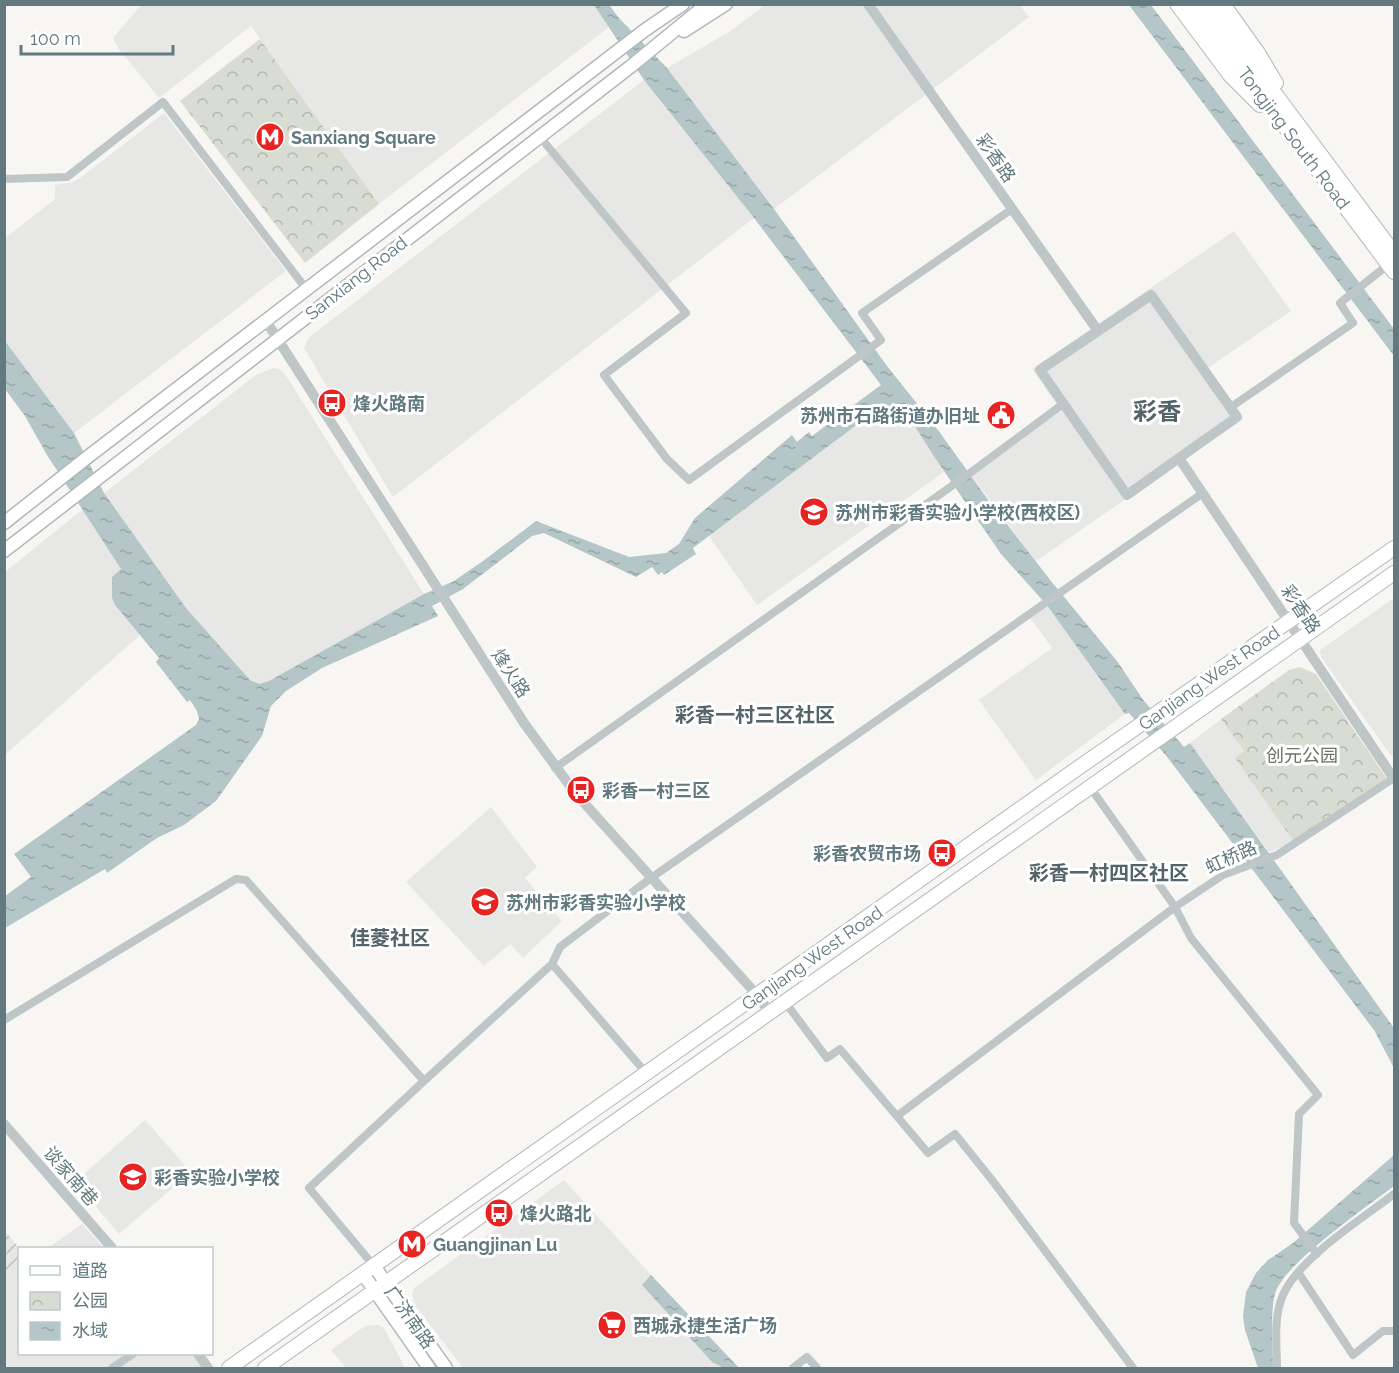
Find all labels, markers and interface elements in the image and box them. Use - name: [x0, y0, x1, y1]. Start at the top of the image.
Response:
- scale bar: [21, 18, 172, 56]
- text: 100 m: [30, 28, 81, 49]
- street label: Tongjing South Road: [1234, 63, 1354, 213]
- metro station icon: Sanxiang Square: [254, 121, 286, 153]
- place label: Sanxiang Square: [291, 127, 436, 148]
- street label: 彩香路: [972, 130, 1020, 186]
- street label: Sanxiang Road: [301, 232, 411, 324]
- bus stop icon: 烽火路南: [316, 387, 348, 419]
- place label: 烽火路南: [353, 393, 425, 414]
- district label: 彩香: [1133, 397, 1181, 426]
- public building icon: 苏州市石路街道办旧址: [985, 399, 1017, 431]
- place label: 苏州市石路街道办旧址: [800, 405, 980, 426]
- school or university icon: 苏州市彩香实验小学校(西校区): [798, 496, 830, 528]
- place label: 苏州市彩香实验小学校(西校区): [835, 502, 1080, 523]
- street label: 彩香路: [1277, 581, 1325, 637]
- street label: Ganjiang West Road: [1134, 621, 1284, 735]
- street label: 烽火路: [487, 645, 535, 701]
- district label: 彩香一村三区社区: [675, 703, 835, 727]
- park label: 创元公园: [1266, 745, 1338, 766]
- bus stop icon: 彩香一村三区: [565, 774, 597, 806]
- place label: 彩香一村三区: [602, 780, 710, 801]
- street label: 虹桥路: [1202, 836, 1260, 878]
- bus stop icon: 彩香农贸市场: [926, 837, 958, 869]
- place label: 彩香农贸市场: [813, 843, 921, 864]
- district label: 彩香一村四区社区: [1029, 861, 1189, 885]
- school or university icon: 苏州市彩香实验小学校: [469, 886, 501, 918]
- place label: 苏州市彩香实验小学校: [506, 892, 686, 913]
- street label: Ganjiang West Road: [737, 901, 887, 1015]
- district label: 佳菱社区: [350, 926, 430, 950]
- street label: 谈家南巷: [39, 1142, 103, 1210]
- school or university icon: 彩香实验小学校: [117, 1161, 149, 1193]
- place label: 彩香实验小学校: [154, 1167, 280, 1188]
- bus stop icon: 烽火路北: [483, 1197, 515, 1229]
- place label: 烽火路北: [520, 1203, 592, 1224]
- metro station icon: Guangjinan Lu: [396, 1228, 428, 1260]
- place label: Guangjinan Lu: [433, 1234, 557, 1255]
- legend: [18, 1247, 213, 1355]
- text: 道路: [72, 1260, 108, 1281]
- street label: 广济南路: [381, 1281, 439, 1353]
- text: 公园: [72, 1290, 108, 1311]
- supermarket icon: 西城永捷生活广场: [596, 1309, 628, 1341]
- place label: 西城永捷生活广场: [633, 1315, 777, 1336]
- text: 水域: [72, 1320, 108, 1341]

